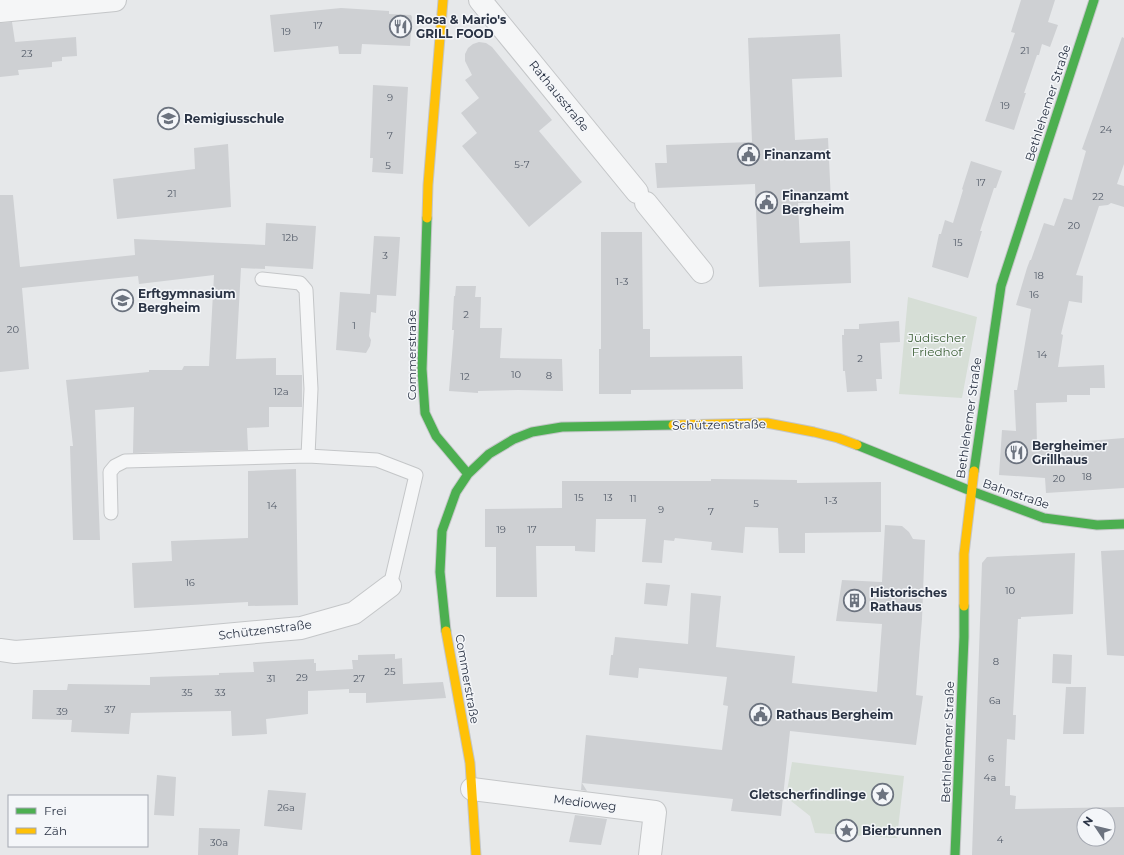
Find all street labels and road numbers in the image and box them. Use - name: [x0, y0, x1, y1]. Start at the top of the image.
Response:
- street label: Bethlehemer Straße: [1022, 43, 1074, 163]
- street label: Rathausstraße: [526, 57, 593, 134]
- street label: Commerstraße: [404, 310, 419, 400]
- street label: Bethlehemer Straße: [953, 356, 984, 479]
- street label: Schützenstraße: [672, 416, 766, 433]
- street label: Bahnstraße: [981, 475, 1052, 512]
- street label: Schützenstraße: [217, 616, 312, 643]
- street label: Commerstraße: [452, 633, 483, 725]
- street label: Bethlehemer Straße: [938, 681, 957, 803]
- street label: Medioweg: [553, 791, 617, 814]

